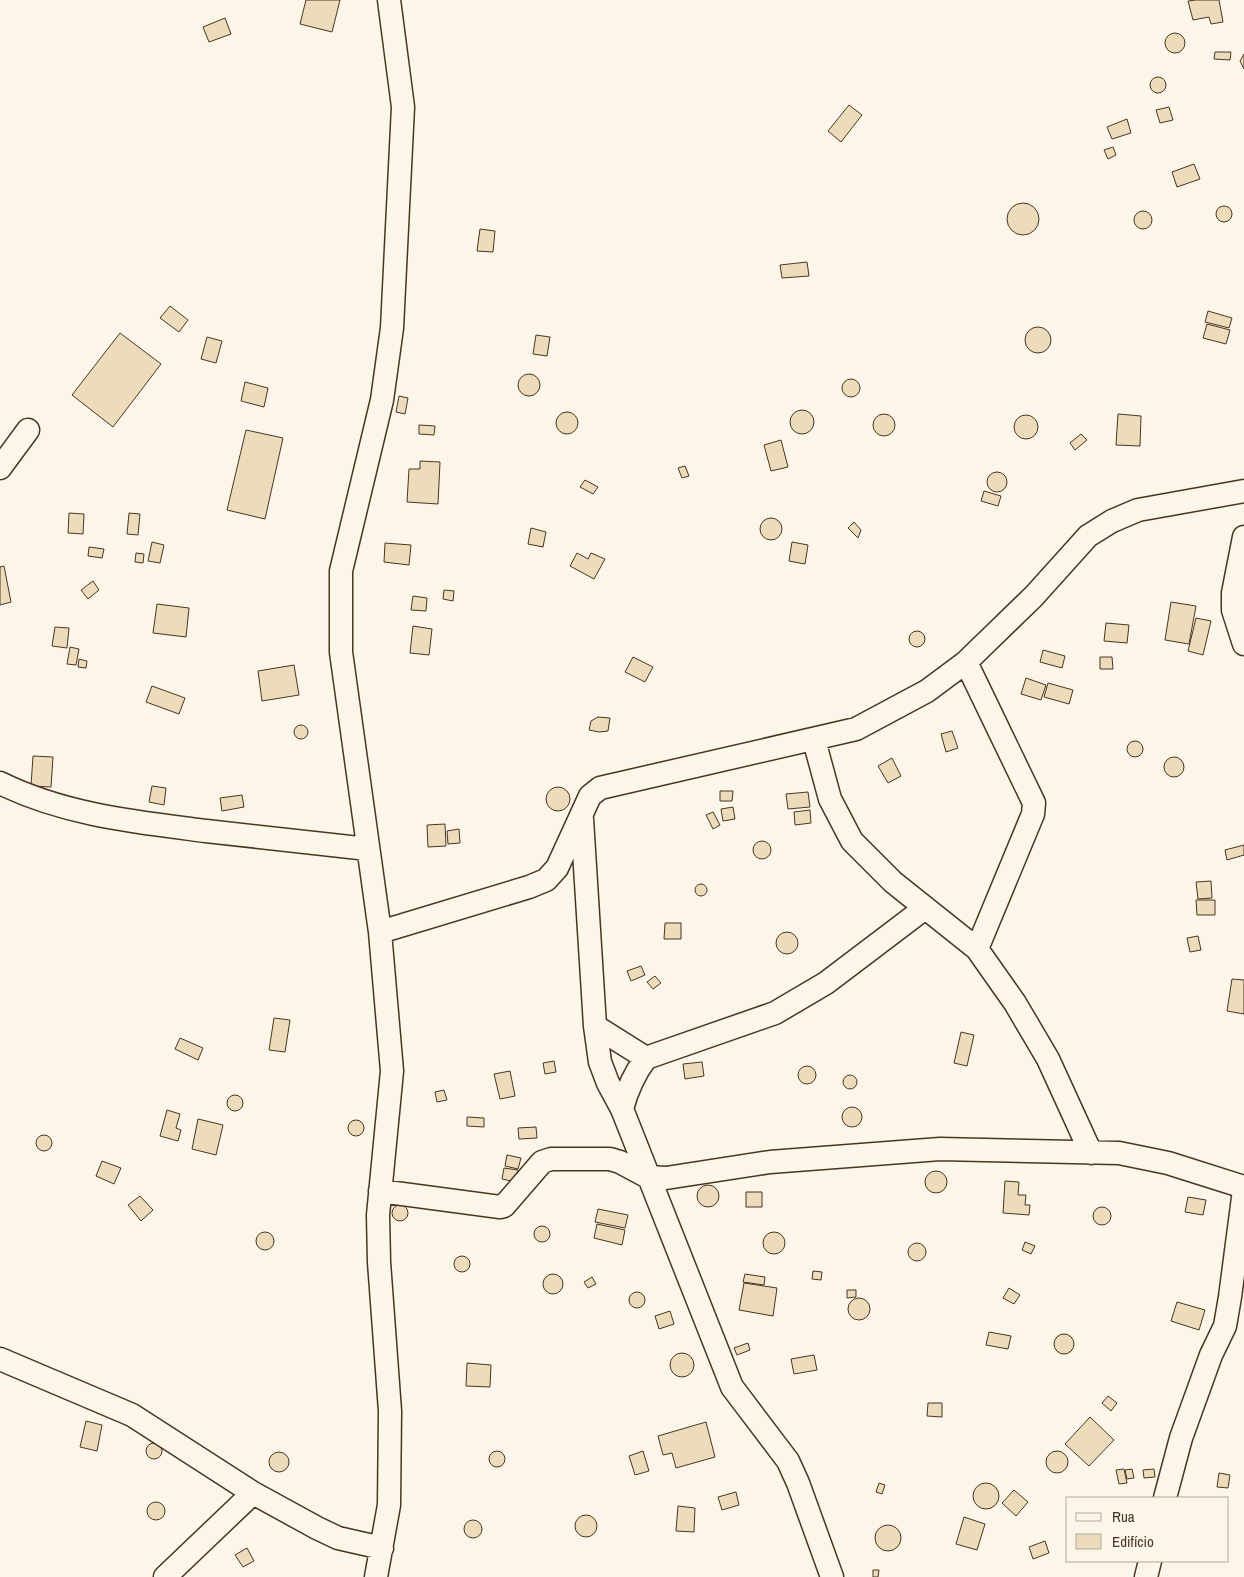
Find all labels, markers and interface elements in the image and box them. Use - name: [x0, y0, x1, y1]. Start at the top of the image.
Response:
- legend: [1066, 1497, 1229, 1562]
- text: Rua: [1112, 1506, 1135, 1527]
- text: Edifício: [1112, 1531, 1154, 1552]

